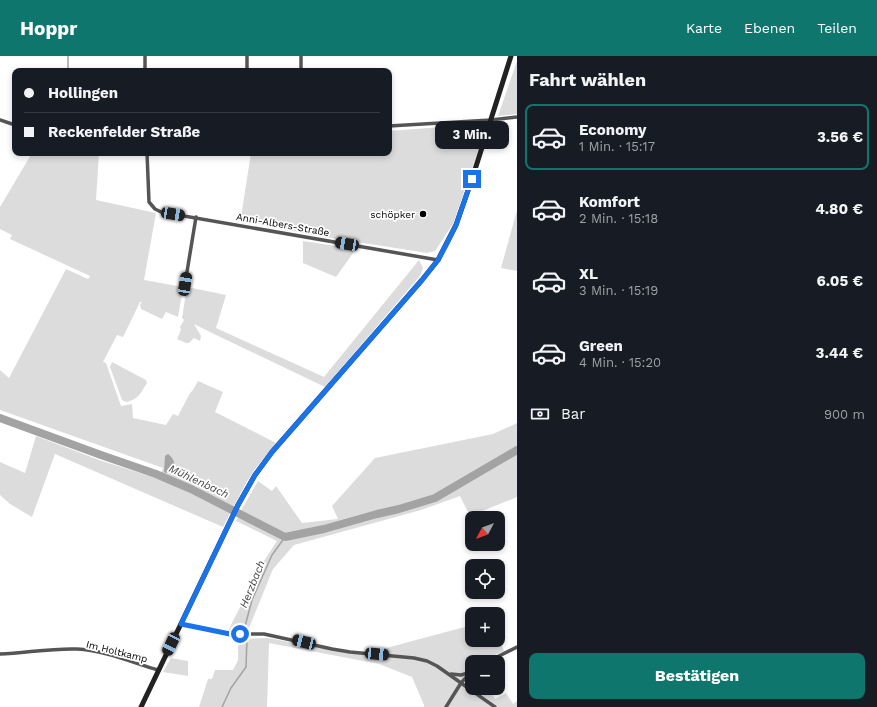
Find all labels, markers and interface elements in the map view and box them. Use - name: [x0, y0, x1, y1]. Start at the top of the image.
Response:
- text: Hoppr: [20, 17, 77, 40]
- text: Karte: [686, 20, 722, 36]
- text: Ebenen: [744, 20, 795, 36]
- text: Teilen: [817, 20, 857, 36]
- text: Fahrt wählen: [529, 69, 646, 90]
- text: Hollingen: [48, 84, 118, 102]
- icon: car: [531, 119, 567, 155]
- callout: 3 Min.: [435, 121, 509, 149]
- text: Economy: [579, 121, 646, 139]
- text: Reckenfelder Straße: [48, 123, 200, 141]
- text: 3 Min.: [453, 127, 491, 142]
- text: 3.56 €: [817, 128, 863, 146]
- text: 1 Min. · 15:17: [579, 139, 655, 154]
- route end: [463, 170, 481, 188]
- icon: car: [531, 191, 567, 227]
- text: Komfort: [579, 193, 640, 211]
- text: 4.80 €: [815, 200, 863, 218]
- car: [160, 206, 186, 222]
- place label: schöpker: [370, 209, 415, 220]
- marker: schöpker: [418, 209, 428, 219]
- street label: Anni-Albers-Straße: [235, 211, 331, 238]
- text: 2 Min. · 15:18: [579, 211, 658, 226]
- car: [334, 236, 360, 252]
- icon: car: [531, 263, 567, 299]
- text: XL: [579, 265, 598, 283]
- car: [177, 271, 193, 297]
- text: 6.05 €: [816, 272, 863, 290]
- text: 3 Min. · 15:19: [579, 283, 658, 298]
- icon: car: [531, 335, 567, 371]
- text: Green: [579, 337, 623, 355]
- text: 3.44 €: [816, 344, 863, 362]
- text: 4 Min. · 15:20: [579, 355, 661, 370]
- icon: cash: [529, 403, 551, 425]
- text: Bar: [561, 405, 585, 423]
- text: 900 m: [824, 407, 865, 422]
- water label: Mühlenbach: [167, 462, 231, 501]
- north arrow: [465, 511, 505, 551]
- map controls: [465, 511, 505, 695]
- water label: Herzbach: [237, 559, 268, 610]
- button: locate: [465, 559, 505, 599]
- button: +: [465, 607, 505, 647]
- route start: [231, 625, 249, 643]
- car: [160, 631, 182, 657]
- car: [291, 633, 317, 651]
- street label: Im Holtkamp: [85, 639, 149, 664]
- car: [365, 647, 389, 661]
- button: Bestätigen: [529, 653, 865, 699]
- button: −: [465, 655, 505, 695]

